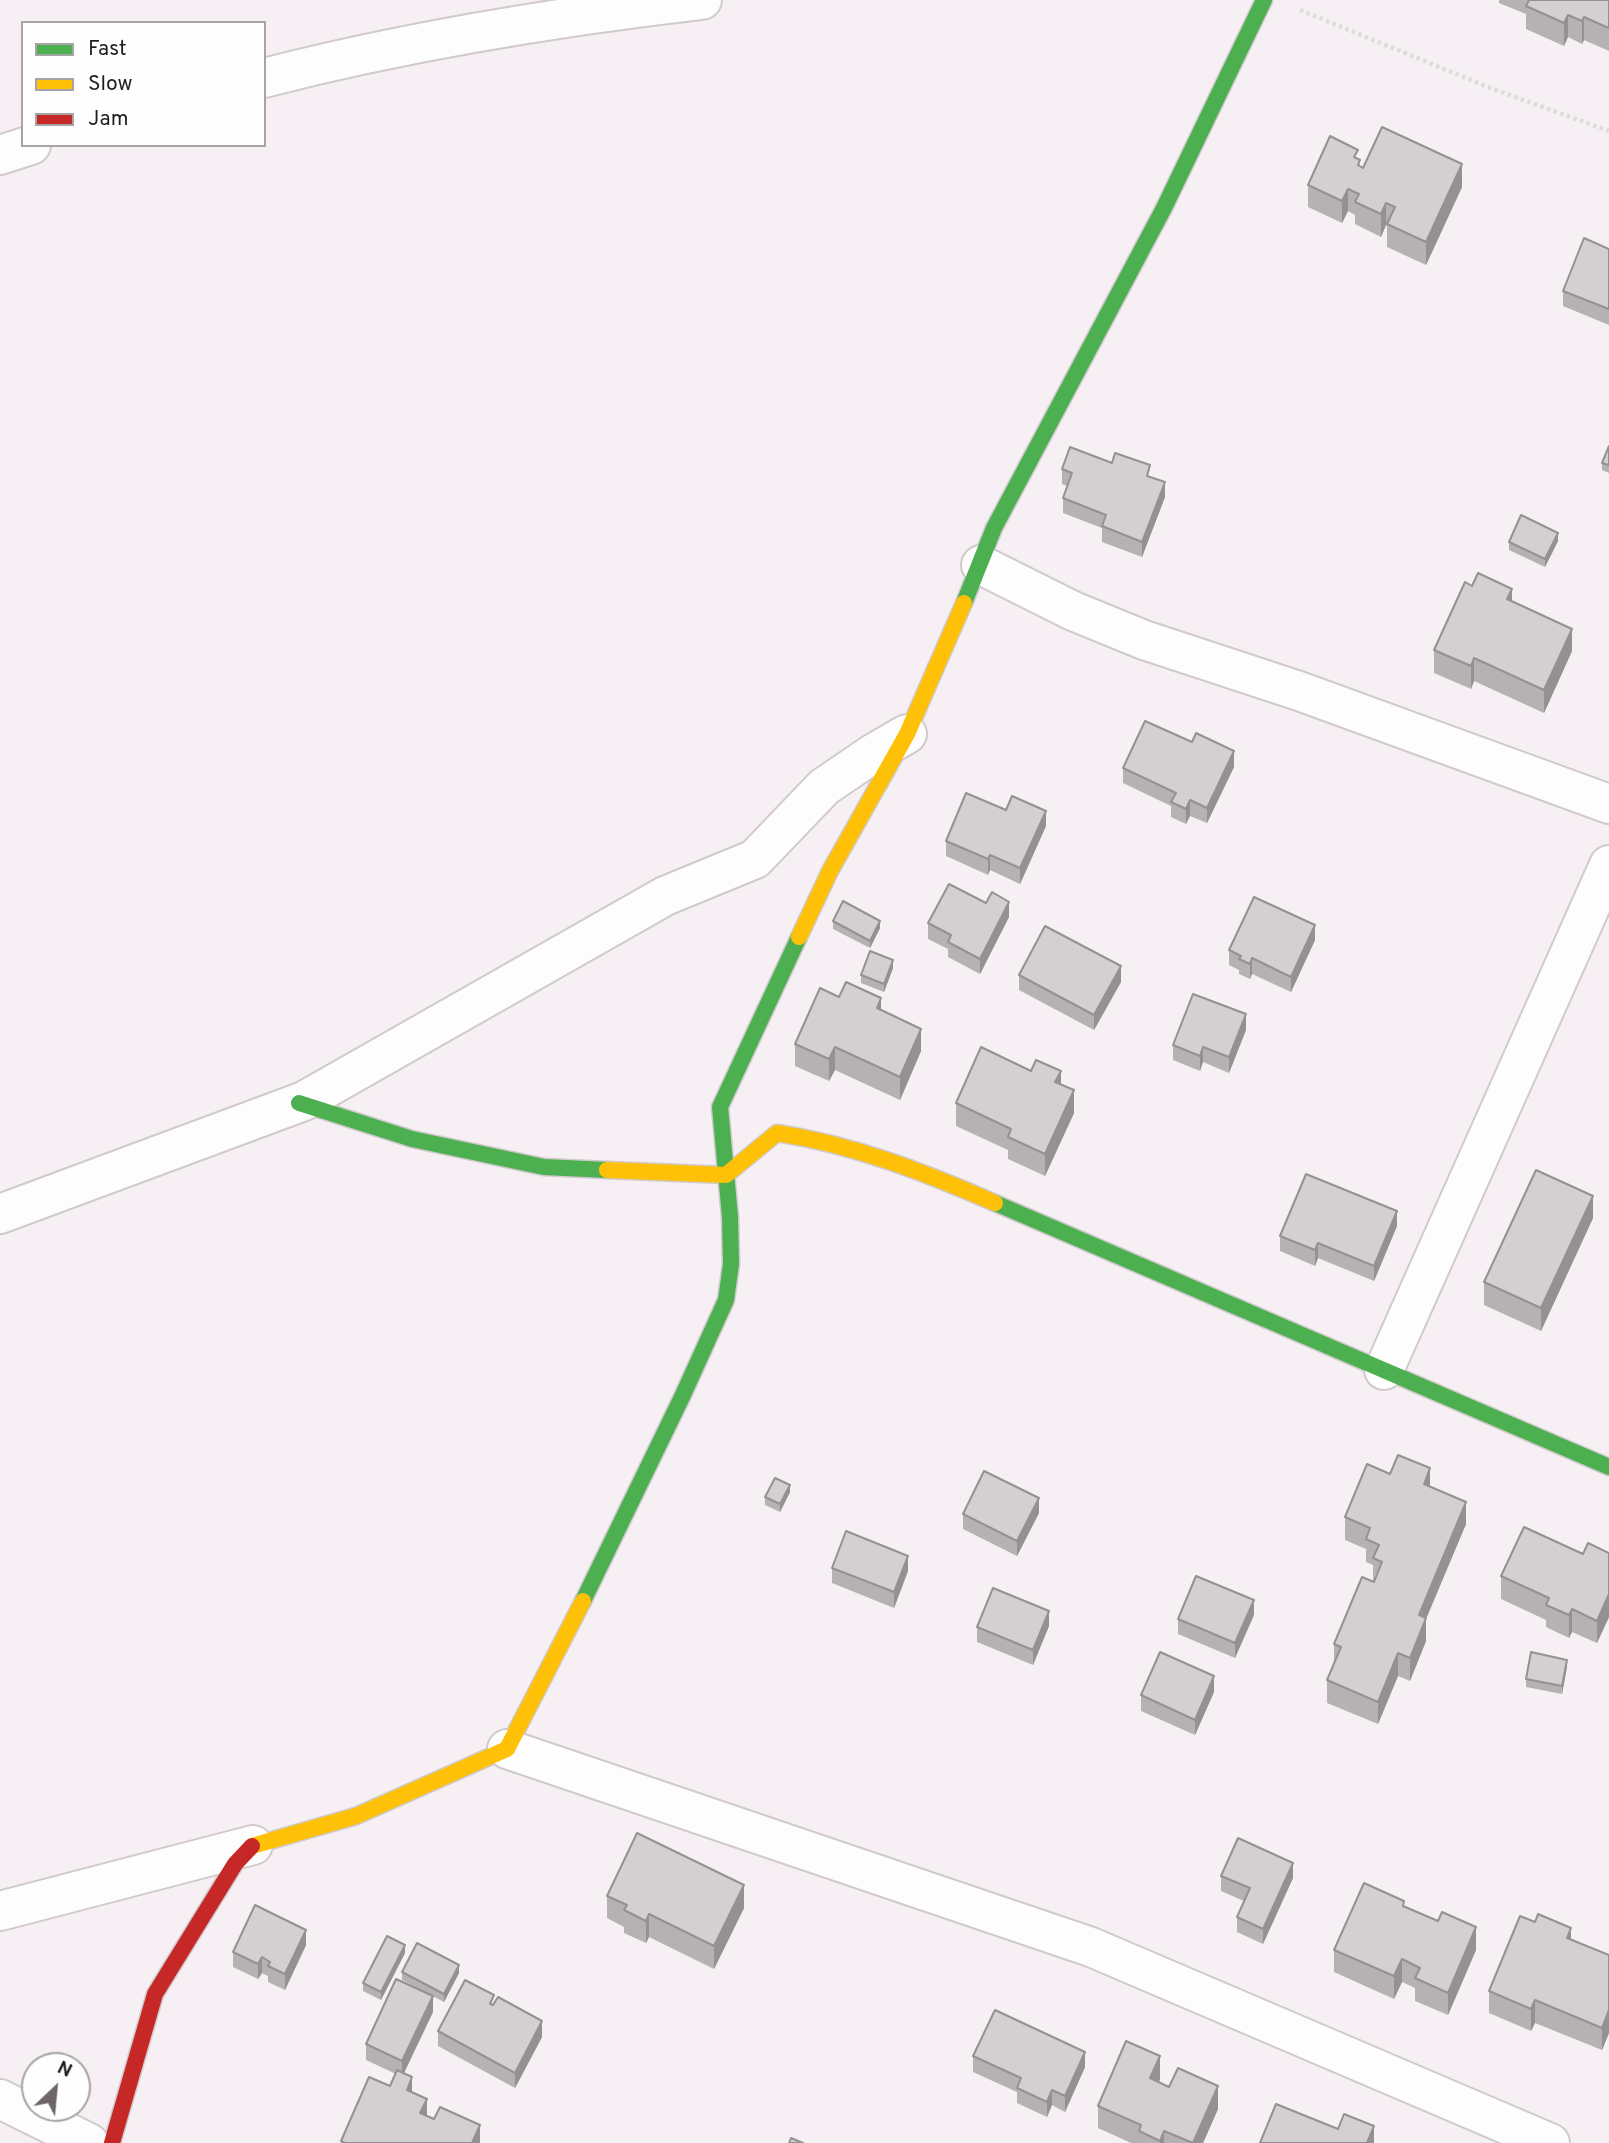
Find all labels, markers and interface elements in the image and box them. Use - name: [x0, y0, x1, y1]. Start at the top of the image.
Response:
- legend: [21, 21, 266, 147]
- text: Fast: [88, 36, 127, 63]
- text: Slow: [88, 71, 133, 98]
- text: Jam: [88, 106, 129, 133]
- north arrow: [21, 2052, 91, 2122]
- text: N: [53, 2056, 76, 2084]

